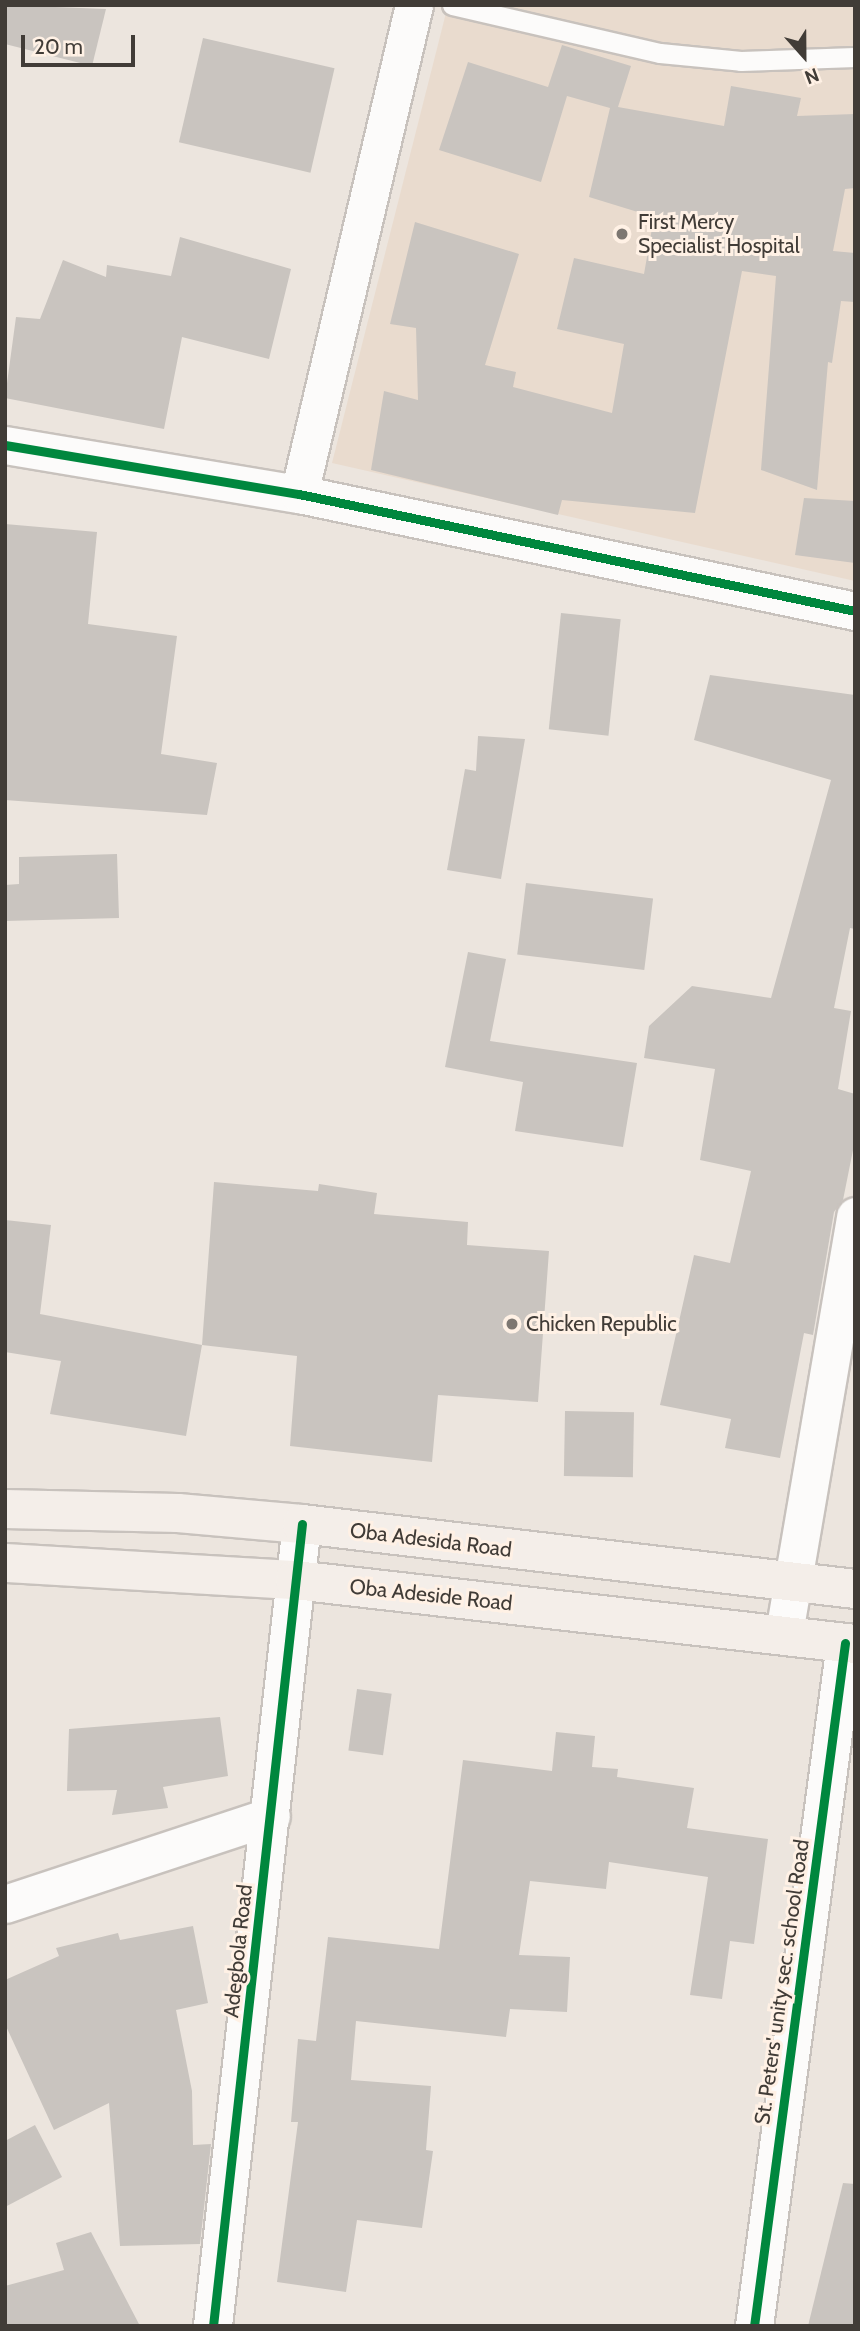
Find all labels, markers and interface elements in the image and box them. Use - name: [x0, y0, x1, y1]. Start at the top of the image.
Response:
- scale bar: [24, 21, 138, 65]
- north arrow: [769, 21, 839, 91]
- text: 20 m: [34, 34, 83, 59]
- text: N: [801, 63, 822, 89]
- place label: First Mercy Specialist Hospital: [638, 209, 800, 259]
- marker: First Mercy Specialist Hospital: [612, 224, 632, 244]
- place label: Chicken Republic: [526, 1311, 677, 1337]
- marker: Chicken Republic: [504, 1316, 520, 1332]
- street label: Oba Adesida Road: [349, 1518, 513, 1562]
- street label: Oba Adeside Road: [348, 1574, 514, 1616]
- street label: St. Peters' unity sec. school Road: [750, 1838, 814, 2126]
- street label: Adegbola Road: [218, 1883, 258, 2019]

